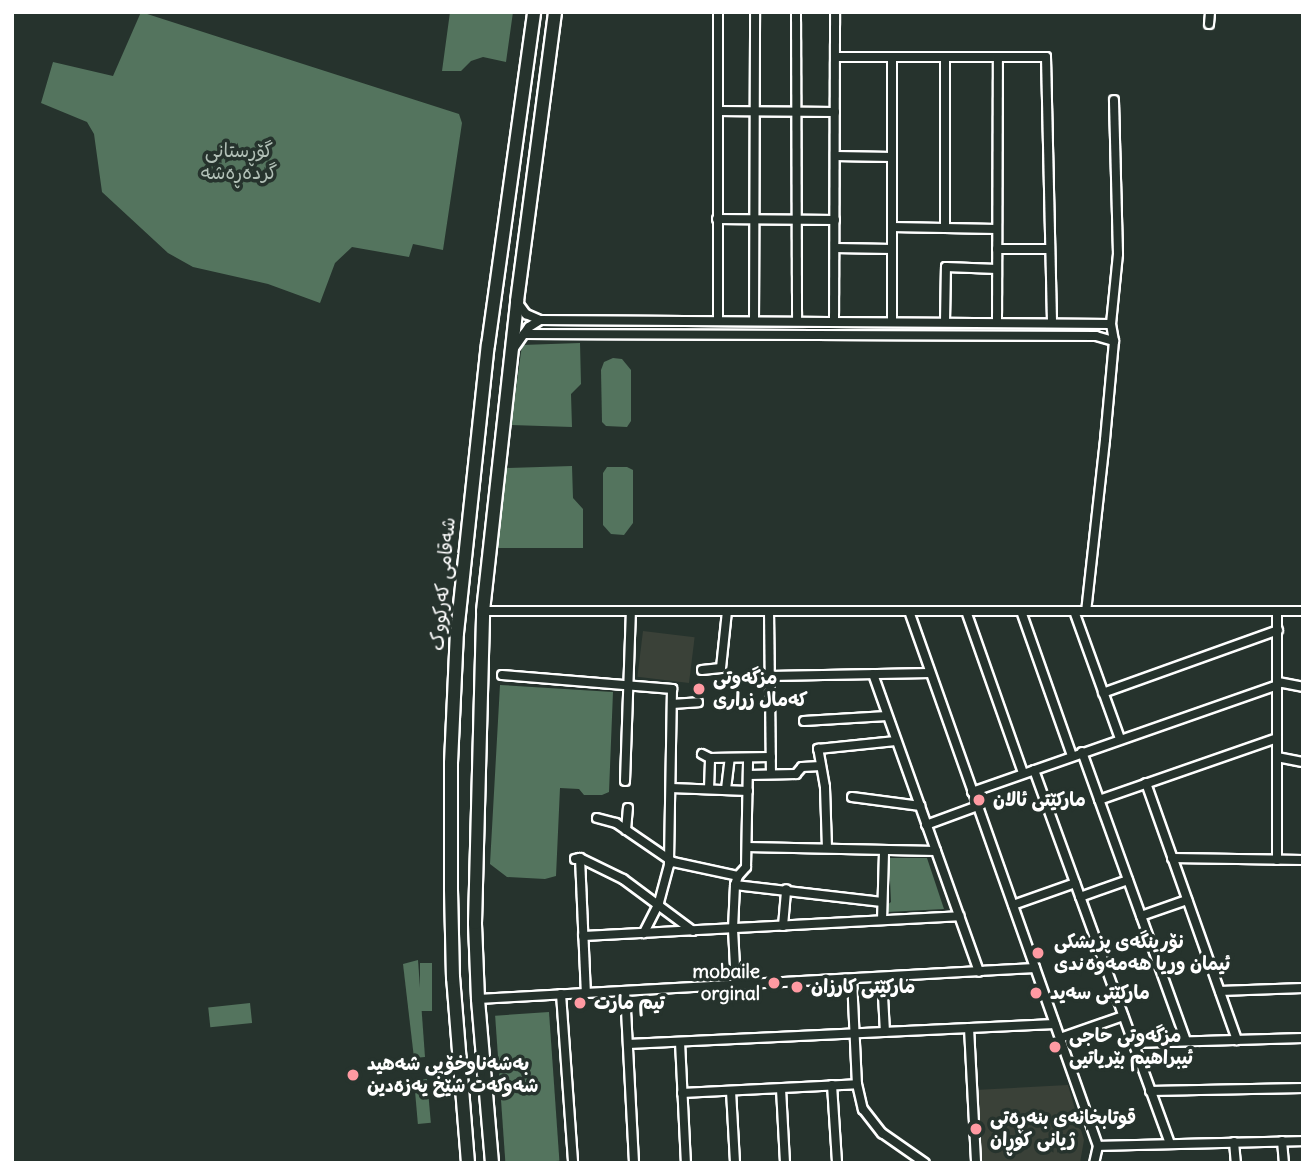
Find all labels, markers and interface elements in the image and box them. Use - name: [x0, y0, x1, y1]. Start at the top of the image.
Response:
- park label: گۆڕستانی گردەڕەشە: [201, 140, 277, 184]
- street label: شەقامی کەرکووک: [426, 516, 460, 652]
- place label: مزگەوتی کەمال زراری: [713, 667, 808, 711]
- marker: مزگەوتی کەمال زراری: [691, 681, 707, 697]
- place label: مارکێتی ئالان: [993, 789, 1086, 811]
- marker: مارکێتی ئالان: [971, 792, 987, 808]
- place label: نۆرینگەی پزیشکی ئیمان وریا هەمەوەندی: [1054, 931, 1230, 975]
- marker: نۆرینگەی پزیشکی ئیمان وریا هەمەوەندی: [1028, 943, 1048, 963]
- place label: mobaile orginal: [693, 961, 760, 1005]
- marker: mobaile orginal: [766, 975, 782, 991]
- place label: مارکێتی کارزان: [811, 976, 915, 998]
- marker: مارکێتی کارزان: [789, 979, 805, 995]
- place label: مارکێتی سەید: [1050, 982, 1150, 1004]
- marker: مارکێتی سەید: [1028, 985, 1044, 1001]
- place label: تیم مارت: [594, 992, 665, 1014]
- marker: تیم مارت: [572, 995, 588, 1011]
- place label: مزگەوتی حاجی ئیبراهیم بێریاتیی: [1069, 1025, 1193, 1069]
- marker: مزگەوتی حاجی ئیبراهیم بێریاتیی: [1047, 1039, 1063, 1055]
- place label: بەشەناوخۆیی شەهید شەوکەت شێخ یەزەدین: [367, 1053, 538, 1097]
- marker: بەشەناوخۆیی شەهید شەوکەت شێخ یەزەدین: [345, 1067, 361, 1083]
- place label: قوتابخانەی بنەڕەتی ژیانی کوڕان: [990, 1107, 1136, 1151]
- marker: قوتابخانەی بنەڕەتی ژیانی کوڕان: [968, 1121, 984, 1137]

